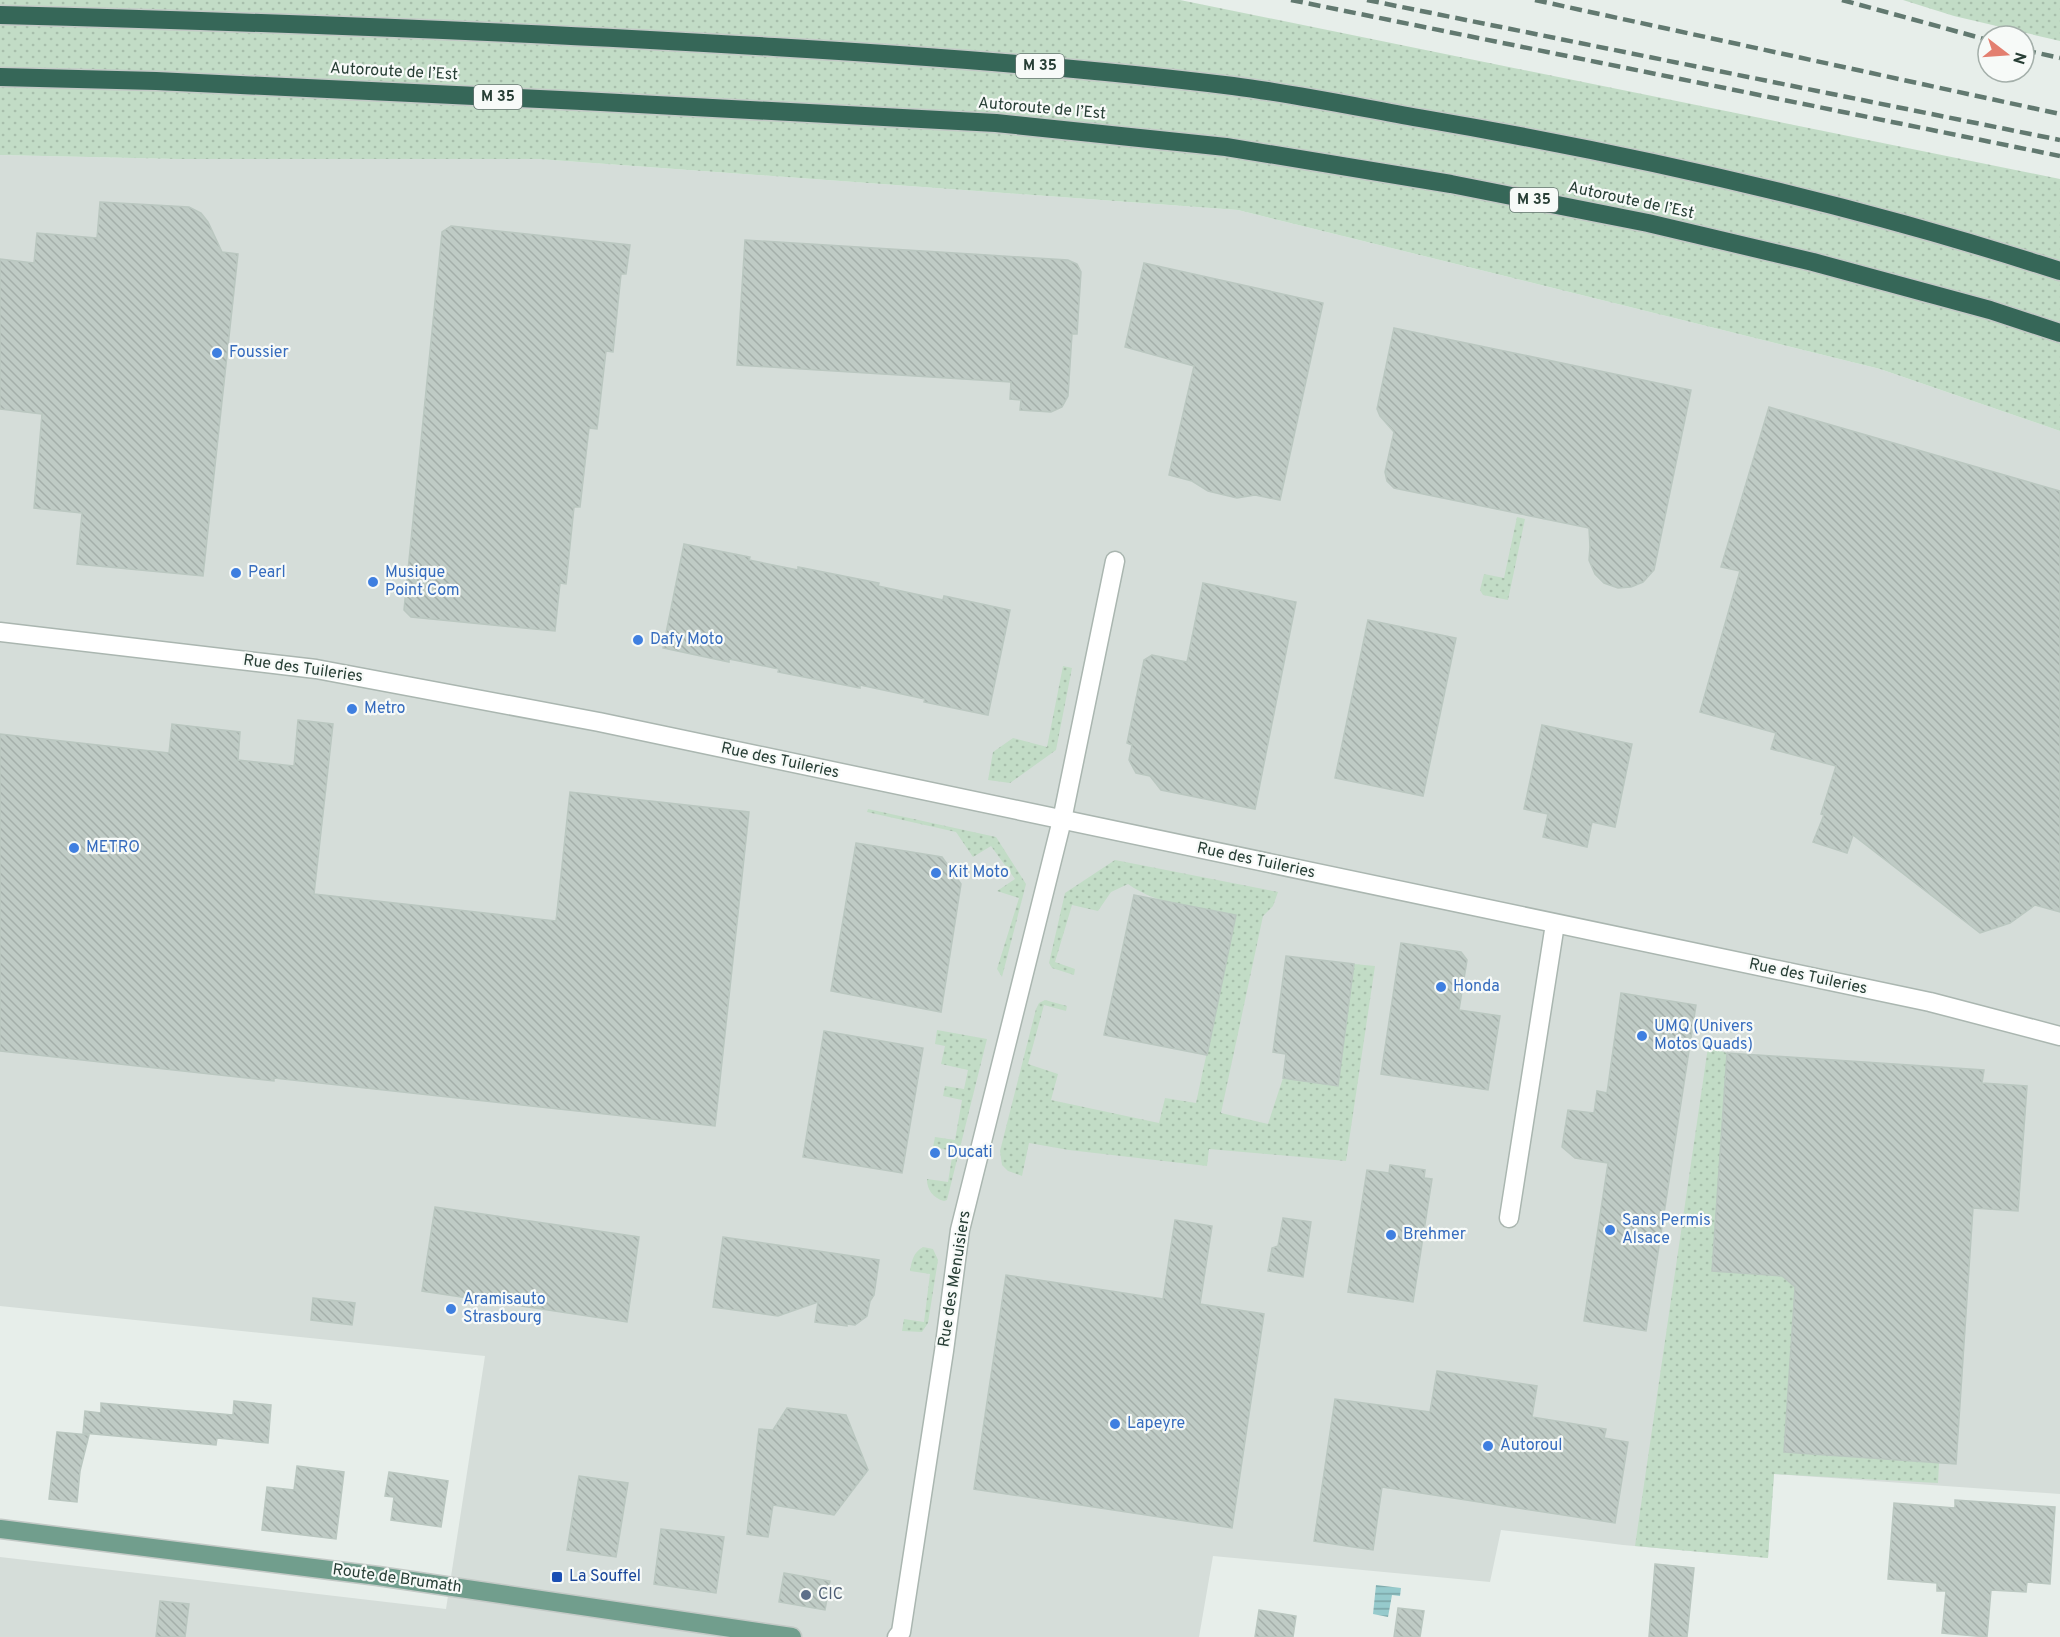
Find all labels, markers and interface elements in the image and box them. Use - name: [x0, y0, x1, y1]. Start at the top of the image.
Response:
- north arrow: [1976, 24, 2036, 84]
- text: N: [2007, 49, 2030, 66]
- road number: M 35: [1016, 54, 1064, 78]
- street label: Autoroute de l’Est: [329, 59, 459, 85]
- road number: M 35: [474, 85, 522, 109]
- street label: Autoroute de l’Est: [977, 93, 1107, 125]
- street label: Autoroute de l’Est: [1566, 178, 1696, 224]
- road number: M 35: [1510, 188, 1558, 212]
- place label: Foussier: [229, 343, 289, 363]
- marker: Foussier: [210, 346, 224, 360]
- place label: Pearl: [248, 563, 286, 583]
- place label: Musique Point Com: [385, 563, 460, 601]
- marker: Pearl: [229, 566, 243, 580]
- marker: Musique Point Com: [366, 575, 380, 589]
- place label: Dafy Moto: [650, 630, 723, 650]
- marker: Dafy Moto: [631, 633, 645, 647]
- street label: Rue des Tuileries: [242, 651, 364, 687]
- place label: Metro: [364, 699, 406, 719]
- marker: Metro: [345, 702, 359, 716]
- street label: Rue des Tuileries: [719, 739, 841, 783]
- place label: METRO: [86, 838, 140, 858]
- street label: Rue des Tuileries: [1195, 839, 1317, 883]
- marker: METRO: [67, 841, 81, 855]
- place label: Kit Moto: [948, 863, 1009, 883]
- marker: Kit Moto: [929, 866, 943, 880]
- street label: Rue des Tuileries: [1747, 955, 1869, 999]
- place label: Honda: [1453, 977, 1500, 997]
- marker: Honda: [1434, 980, 1448, 994]
- place label: UMQ (Univers Motos Quads): [1654, 1017, 1753, 1055]
- marker: UMQ (Univers Motos Quads): [1635, 1029, 1649, 1043]
- place label: Ducati: [947, 1143, 993, 1163]
- marker: Ducati: [928, 1146, 942, 1160]
- street label: Rue des Menuisiers: [934, 1209, 976, 1349]
- place label: Sans Permis Alsace: [1622, 1211, 1711, 1249]
- marker: Sans Permis Alsace: [1603, 1223, 1617, 1237]
- place label: Brehmer: [1403, 1225, 1466, 1245]
- marker: Brehmer: [1384, 1228, 1398, 1242]
- place label: Aramisauto Strasbourg: [463, 1290, 546, 1328]
- marker: Aramisauto Strasbourg: [444, 1302, 458, 1316]
- place label: Lapeyre: [1127, 1414, 1185, 1434]
- marker: Lapeyre: [1108, 1417, 1122, 1431]
- place label: Autoroul: [1500, 1436, 1562, 1456]
- marker: Autoroul: [1481, 1439, 1495, 1453]
- street label: Route de Brumath: [331, 1560, 463, 1598]
- place label: La Souffel: [569, 1567, 641, 1587]
- marker: La Souffel: [550, 1570, 564, 1584]
- place label: CIC: [818, 1585, 843, 1605]
- marker: CIC: [799, 1588, 813, 1602]

